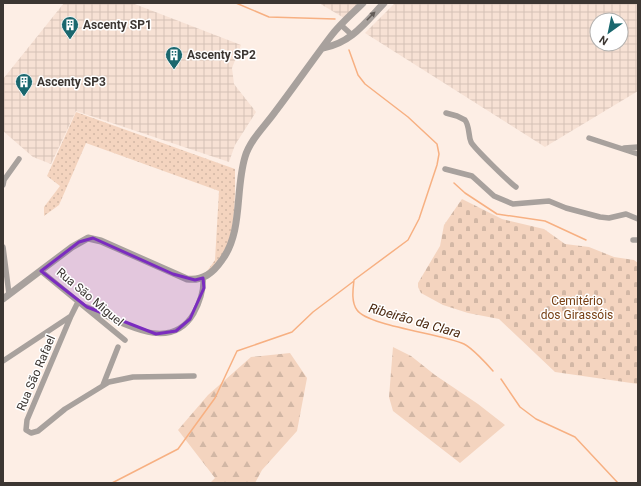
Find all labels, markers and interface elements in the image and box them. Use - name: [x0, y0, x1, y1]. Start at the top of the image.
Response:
- one-way arrow: [367, 11, 376, 21]
- north arrow: [589, 12, 629, 52]
- building icon: Ascenty SP1: [60, 15, 80, 40]
- place label: Ascenty SP1: [83, 18, 152, 32]
- text: N: [597, 32, 611, 48]
- building icon: Ascenty SP2: [164, 45, 184, 70]
- place label: Ascenty SP2: [187, 48, 256, 62]
- building icon: Ascenty SP3: [14, 72, 34, 97]
- place label: Ascenty SP3: [37, 75, 106, 89]
- street label: Rua São Miguel: [54, 265, 126, 329]
- park label: Cemitério dos Girassóis: [541, 294, 613, 322]
- water label: Ribeirão da Clara: [367, 300, 463, 341]
- street label: Rua São Rafael: [14, 333, 58, 413]

